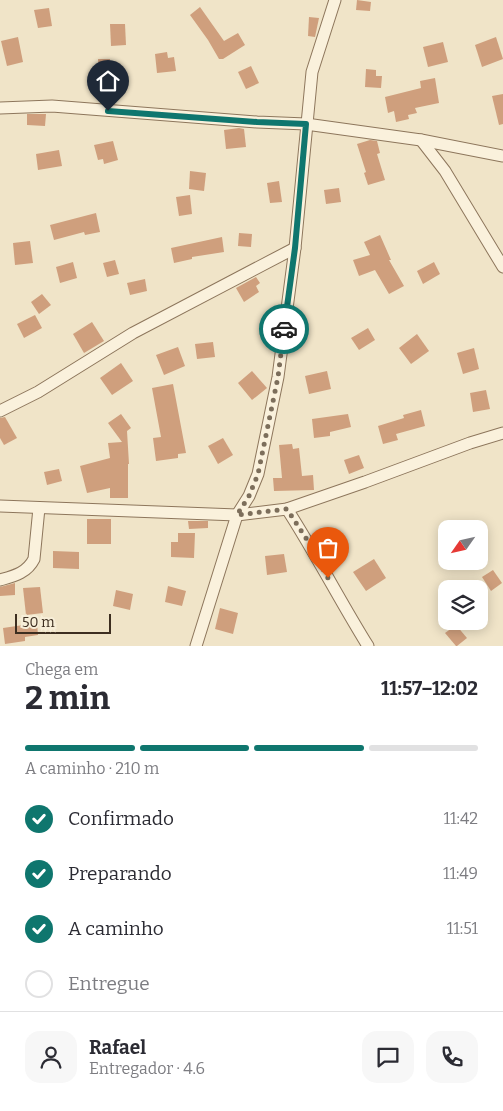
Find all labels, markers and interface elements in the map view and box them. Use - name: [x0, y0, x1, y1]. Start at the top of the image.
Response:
- pin: [87, 60, 129, 111]
- icon: home: [94, 67, 122, 95]
- courier: [259, 304, 309, 354]
- icon: car: [270, 315, 298, 343]
- north arrow: [438, 520, 488, 570]
- map controls: [438, 520, 488, 630]
- pin: [307, 527, 349, 578]
- icon: bag: [314, 534, 342, 562]
- button: layers: [438, 580, 488, 630]
- scale bar: [15, 611, 111, 634]
- text: 50 m: [22, 614, 55, 631]
- text: Chega em: [25, 660, 98, 679]
- text: 11:57–12:02: [381, 677, 478, 700]
- text: 2 min: [25, 679, 110, 717]
- text: A caminho · 210 m: [25, 759, 159, 778]
- icon: check: [25, 805, 53, 833]
- text: Confirmado: [68, 807, 174, 830]
- text: 11:42: [444, 809, 478, 828]
- icon: check: [25, 860, 53, 888]
- text: Preparando: [68, 862, 172, 885]
- text: 11:49: [443, 864, 478, 883]
- icon: check: [25, 915, 53, 943]
- text: A caminho: [68, 917, 164, 940]
- text: 11:51: [447, 919, 478, 938]
- text: Entregue: [68, 972, 150, 995]
- button: person: [25, 1031, 77, 1083]
- button: chat: [362, 1031, 414, 1083]
- button: phone: [426, 1031, 478, 1083]
- text: Rafael: [89, 1036, 146, 1059]
- text: Entregador · 4.6: [89, 1059, 205, 1078]

